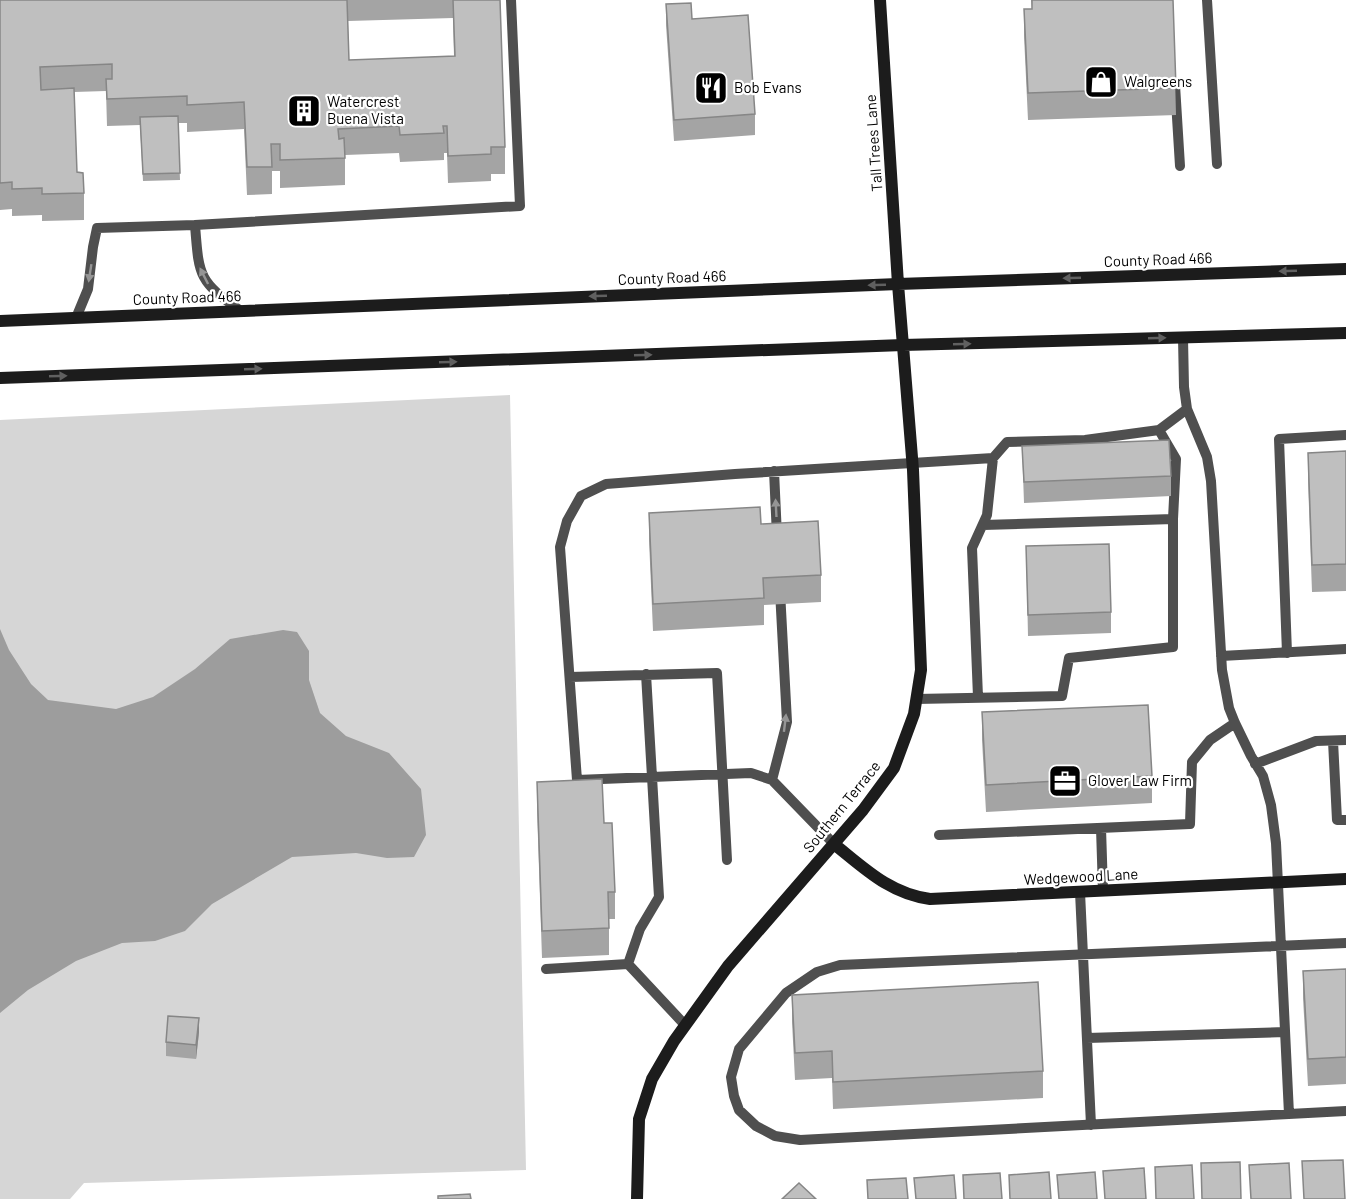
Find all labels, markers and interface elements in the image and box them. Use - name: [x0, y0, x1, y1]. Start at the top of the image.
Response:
- shop icon: Walgreens: [1083, 64, 1119, 100]
- restaurant icon: Bob Evans: [693, 70, 729, 106]
- place label: Walgreens: [1124, 72, 1192, 90]
- place label: Bob Evans: [734, 78, 802, 96]
- place label: Watercrest Buena Vista: [327, 92, 404, 127]
- building icon: Watercrest Buena Vista: [286, 93, 322, 129]
- street label: Tall Trees Lane: [861, 94, 885, 192]
- street label: County Road 466: [1103, 248, 1213, 270]
- one-way arrow: [85, 264, 94, 283]
- street label: County Road 466: [617, 266, 727, 288]
- one-way arrow: [1278, 266, 1297, 275]
- one-way arrow: [199, 267, 209, 284]
- one-way arrow: [1062, 273, 1081, 283]
- one-way arrow: [867, 280, 886, 290]
- street label: County Road 466: [132, 286, 242, 308]
- one-way arrow: [589, 292, 608, 301]
- one-way arrow: [1147, 334, 1166, 343]
- one-way arrow: [952, 339, 971, 348]
- one-way arrow: [634, 350, 653, 359]
- one-way arrow: [439, 357, 458, 366]
- one-way arrow: [244, 364, 263, 374]
- one-way arrow: [49, 371, 68, 381]
- one-way arrow: [771, 498, 780, 517]
- one-way arrow: [781, 714, 790, 733]
- street label: Southern Terrace: [799, 757, 884, 856]
- office icon: Glover Law Firm: [1047, 763, 1083, 799]
- place label: Glover Law Firm: [1088, 771, 1192, 789]
- street label: Wedgewood Lane: [1023, 864, 1139, 888]

